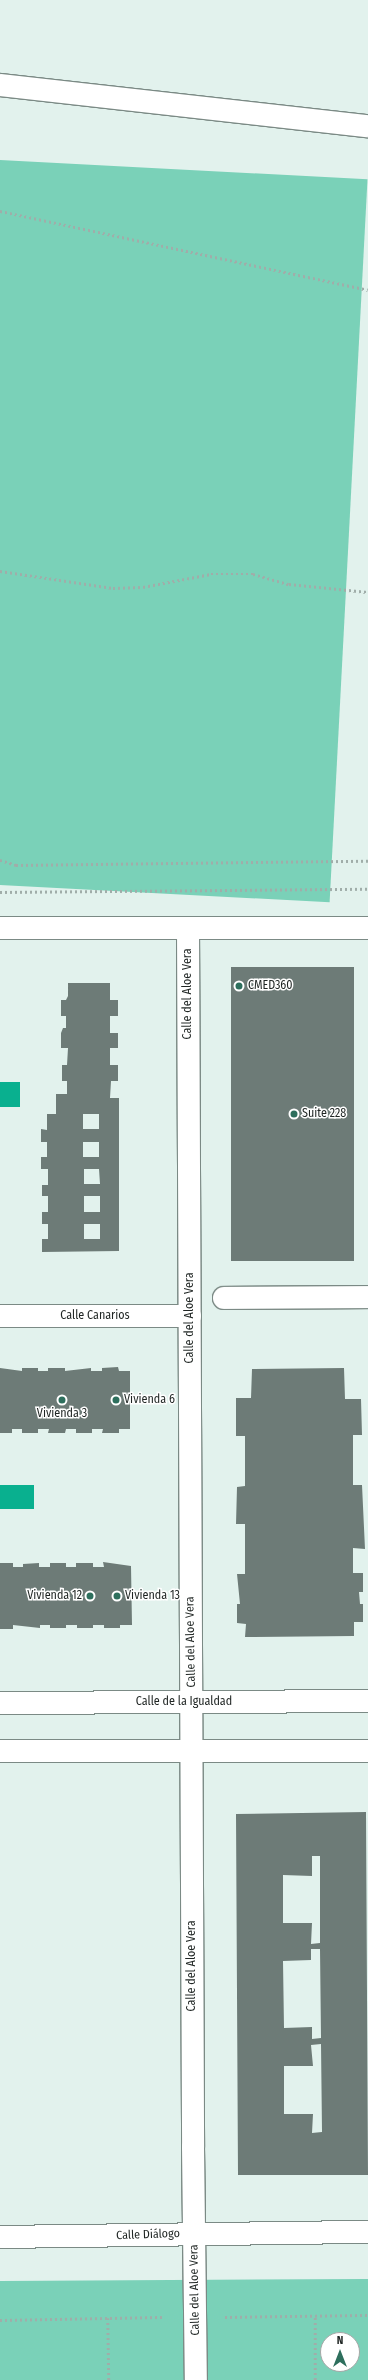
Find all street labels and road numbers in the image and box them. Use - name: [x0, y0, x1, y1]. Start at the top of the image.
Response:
- street label: Calle del Aloe Vera: [181, 948, 195, 1040]
- street label: Calle del Aloe Vera: [183, 1272, 197, 1364]
- street label: Calle Canarios: [60, 1309, 130, 1323]
- street label: Calle del Aloe Vera: [183, 1596, 199, 1688]
- street label: Calle de la Igualdad: [136, 1695, 232, 1709]
- street label: Calle del Aloe Vera: [185, 1920, 199, 2012]
- street label: Calle Diálogo: [116, 2227, 180, 2243]
- street label: Calle del Aloe Vera: [187, 2244, 203, 2336]

